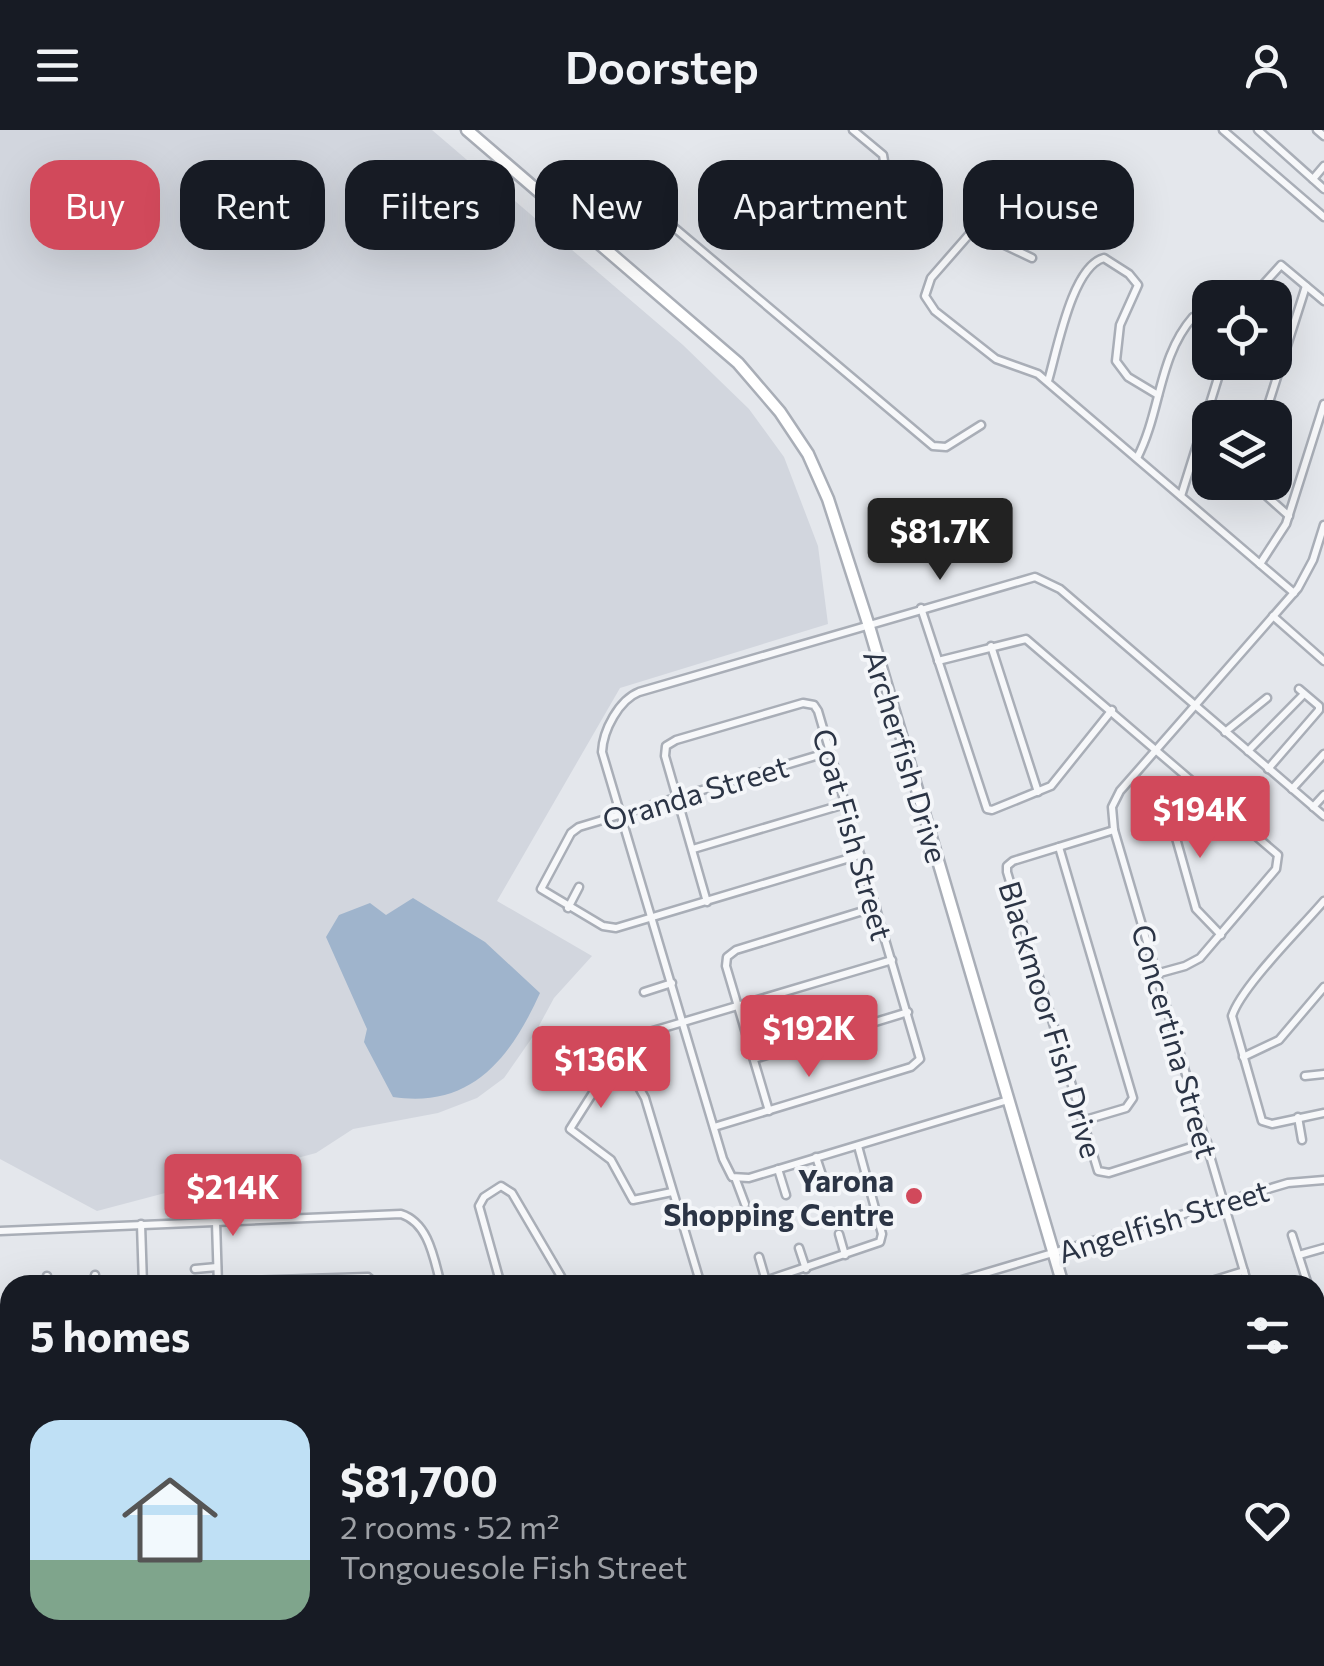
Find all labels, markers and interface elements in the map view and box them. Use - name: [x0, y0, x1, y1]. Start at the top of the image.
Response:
- icon: menu: [30, 38, 85, 93]
- text: Doorstep: [565, 38, 759, 93]
- icon: person: [1239, 38, 1294, 93]
- chip: Buy: [30, 160, 160, 250]
- chip: Rent: [180, 160, 325, 250]
- chip: Filters: [345, 160, 515, 250]
- chip: New: [535, 160, 678, 250]
- chip: Apartment: [698, 160, 943, 250]
- chip: House: [963, 160, 1134, 250]
- map controls: [1192, 280, 1292, 500]
- button: locate: [1192, 280, 1292, 380]
- button: layers: [1192, 400, 1292, 500]
- pin: $81.7K: [859, 498, 1021, 583]
- text: $81.7K: [890, 510, 990, 550]
- street label: Archerfish Drive: [857, 645, 957, 867]
- street label: Coat Fish Street: [806, 724, 902, 944]
- street label: Oranda Street: [597, 746, 793, 838]
- pin: $194K: [1130, 776, 1270, 861]
- text: $194K: [1153, 788, 1247, 828]
- street label: Blackmoor Fish Drive: [992, 876, 1112, 1162]
- street label: Concertina Street: [1125, 920, 1227, 1162]
- pin: $192K: [739, 995, 879, 1080]
- text: $192K: [763, 1007, 855, 1047]
- pin: $136K: [531, 1026, 671, 1111]
- text: $136K: [554, 1038, 648, 1078]
- pin: $214K: [163, 1154, 303, 1239]
- place label: Yarona Shopping Centre: [663, 1161, 894, 1232]
- text: $214K: [186, 1166, 280, 1206]
- street label: Angelfish Street: [1053, 1170, 1273, 1270]
- marker: Yarona Shopping Centre: [903, 1185, 925, 1207]
- icon: filters: [1240, 1308, 1295, 1363]
- text: 5 homes: [30, 1309, 190, 1361]
- text: $81,700: [340, 1454, 498, 1506]
- icon: home: [110, 1460, 230, 1580]
- icon: heart: [1240, 1493, 1295, 1548]
- text: 2 rooms · 52 m²: [340, 1506, 560, 1546]
- text: Tongouesole Fish Street: [340, 1546, 687, 1586]

